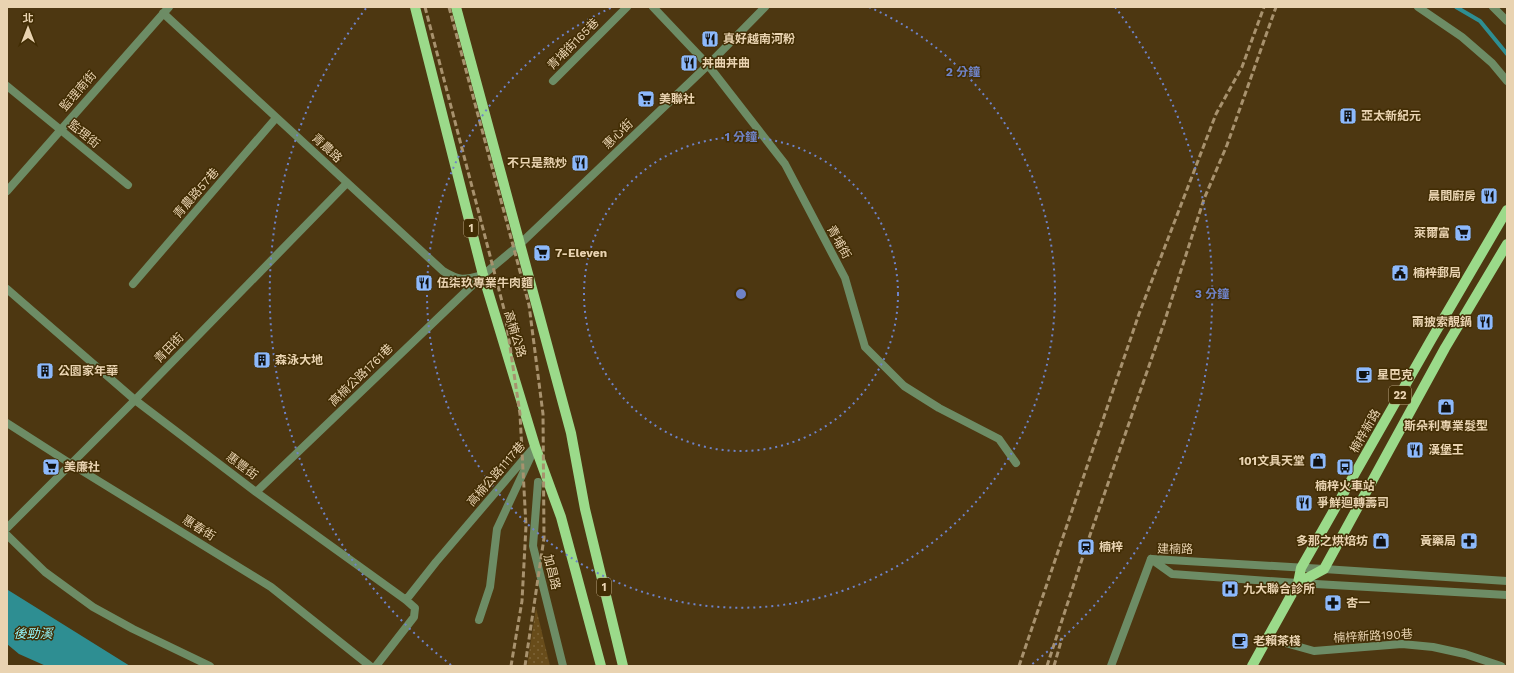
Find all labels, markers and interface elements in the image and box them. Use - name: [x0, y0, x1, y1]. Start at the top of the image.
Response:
- north arrow: [8, 8, 48, 48]
- text: 北: [23, 12, 34, 25]
- street label: 青埔街165巷: [544, 15, 602, 73]
- restaurant icon: 真好越南河粉: [700, 29, 720, 49]
- place label: 真好越南河粉: [723, 32, 795, 46]
- restaurant icon: 丼曲丼曲: [679, 53, 699, 73]
- place label: 丼曲丼曲: [702, 56, 750, 70]
- text: 2 分鐘: [946, 65, 980, 79]
- street label: 監理南街: [57, 68, 99, 114]
- supermarket icon: 美聯社: [636, 89, 656, 109]
- place label: 美聯社: [659, 92, 695, 106]
- building icon: 亞太新紀元: [1338, 106, 1358, 126]
- place label: 亞太新紀元: [1361, 109, 1421, 123]
- street label: 惠心街: [600, 116, 636, 152]
- street label: 監理街: [66, 117, 102, 151]
- text: 1 分鐘: [725, 130, 757, 144]
- street label: 青農路: [309, 131, 345, 165]
- restaurant icon: 不只是熱炒: [570, 153, 590, 173]
- place label: 不只是熱炒: [507, 156, 567, 170]
- street label: 青農路57巷: [170, 165, 222, 221]
- restaurant icon: 晨間廚房: [1479, 186, 1499, 206]
- place label: 晨間廚房: [1428, 189, 1476, 203]
- road number: 1: [464, 219, 478, 237]
- street label: 青埔街: [824, 223, 854, 261]
- supermarket icon: 萊爾富: [1453, 223, 1473, 243]
- place label: 萊爾富: [1414, 226, 1450, 240]
- supermarket icon: 7-Eleven: [532, 243, 552, 263]
- place label: 7-Eleven: [555, 246, 607, 260]
- public building icon: 楠梓郵局: [1390, 263, 1410, 283]
- place label: 楠梓郵局: [1413, 266, 1461, 280]
- restaurant icon: 伍柒玖專業牛肉麵: [414, 273, 434, 293]
- place label: 伍柒玖專業牛肉麵: [437, 276, 533, 290]
- centre of rings: [734, 287, 748, 301]
- text: 3 分鐘: [1195, 287, 1229, 301]
- street label: 高楠公路: [501, 309, 529, 359]
- restaurant icon: 兩披索靚鍋: [1475, 312, 1495, 332]
- place label: 兩披索靚鍋: [1412, 315, 1472, 329]
- street label: 青田街: [151, 330, 187, 366]
- street label: 高楠公路1761巷: [326, 341, 396, 409]
- building icon: 森泳大地: [252, 350, 272, 370]
- place label: 森泳大地: [275, 353, 323, 367]
- building icon: 公園家年華: [35, 361, 55, 381]
- place label: 公園家年華: [58, 364, 118, 378]
- cafe icon: 星巴克: [1354, 365, 1374, 385]
- place label: 星巴克: [1377, 368, 1413, 382]
- road number: 22: [1389, 386, 1411, 404]
- shop icon: 斯朵利專業髮型: [1436, 397, 1456, 417]
- street label: 楠梓新路: [1347, 407, 1383, 455]
- place label: 斯朵利專業髮型: [1404, 419, 1488, 433]
- street label: 高楠公路1117巷: [464, 439, 528, 509]
- restaurant icon: 漢堡王: [1405, 440, 1425, 460]
- place label: 漢堡王: [1428, 443, 1464, 457]
- street label: 惠豐街: [223, 450, 261, 482]
- shop icon: 101文具天堂: [1308, 451, 1328, 471]
- place label: 101文具天堂: [1239, 454, 1305, 468]
- supermarket icon: 美廉社: [41, 457, 61, 477]
- bus stop icon: 楠梓火車站: [1335, 457, 1355, 477]
- place label: 美廉社: [64, 460, 100, 474]
- place label: 楠梓火車站: [1315, 479, 1375, 493]
- restaurant icon: 爭鮮迴轉壽司: [1294, 493, 1314, 513]
- place label: 爭鮮迴轉壽司: [1317, 496, 1389, 510]
- street label: 惠春街: [180, 513, 218, 543]
- shop icon: 多那之烘焙坊: [1371, 531, 1391, 551]
- pharmacy icon: 黃藥局: [1459, 531, 1479, 551]
- place label: 多那之烘焙坊: [1296, 534, 1368, 548]
- place label: 黃藥局: [1420, 534, 1456, 548]
- station icon: 楠梓: [1076, 537, 1096, 557]
- place label: 楠梓: [1099, 540, 1123, 554]
- street label: 建楠路: [1157, 542, 1193, 556]
- street label: 加昌路: [541, 553, 563, 591]
- road number: 1: [597, 578, 611, 596]
- hospital icon: 九大聯合診所: [1220, 579, 1240, 599]
- place label: 九大聯合診所: [1243, 582, 1315, 596]
- pharmacy icon: 杏一: [1323, 593, 1343, 613]
- place label: 杏一: [1346, 596, 1370, 610]
- water label: 後勁溪: [13, 626, 54, 641]
- street label: 楠梓新路190巷: [1333, 627, 1413, 645]
- cafe icon: 老賴茶棧: [1230, 631, 1250, 651]
- place label: 老賴茶棧: [1253, 634, 1301, 648]

